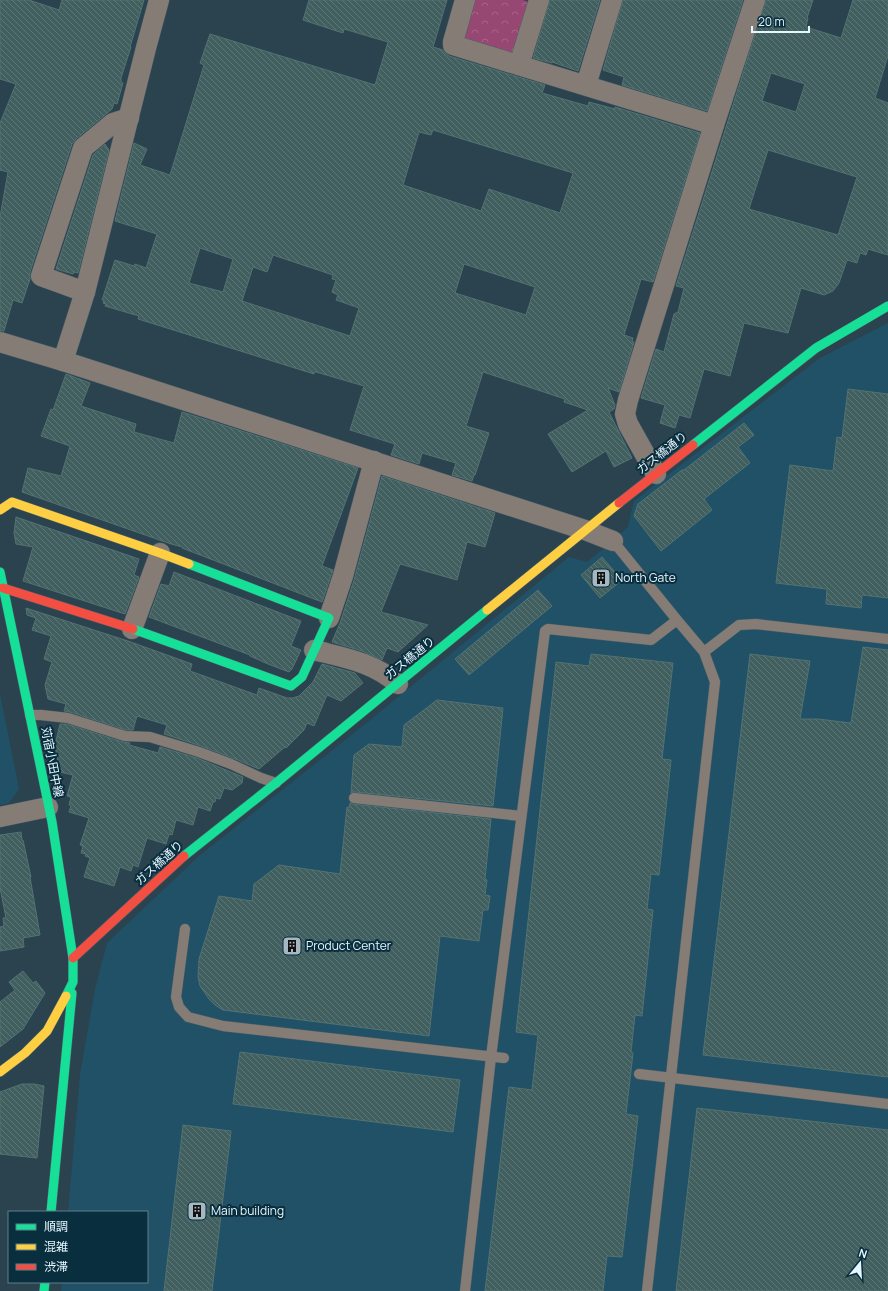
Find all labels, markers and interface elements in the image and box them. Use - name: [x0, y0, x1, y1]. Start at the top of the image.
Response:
- scale bar: [752, 8, 809, 34]
- text: 20 m: [758, 13, 785, 30]
- street label: ガス橋通り: [633, 427, 691, 478]
- building icon: North Gate: [590, 567, 612, 589]
- place label: North Gate: [615, 569, 676, 586]
- street label: ガス橋通り: [381, 632, 438, 683]
- street label: 苅宿小田中線: [37, 725, 68, 799]
- street label: ガス橋通り: [131, 836, 187, 889]
- building icon: Product Center: [281, 935, 303, 957]
- place label: Product Center: [306, 937, 392, 954]
- building icon: Main building: [186, 1200, 208, 1222]
- place label: Main building: [211, 1202, 284, 1219]
- legend: [8, 1211, 148, 1283]
- text: 順調: [44, 1218, 68, 1235]
- text: 混雑: [44, 1238, 68, 1255]
- north arrow: [840, 1243, 880, 1283]
- text: N: [857, 1245, 869, 1261]
- text: 渋滞: [44, 1258, 68, 1275]

